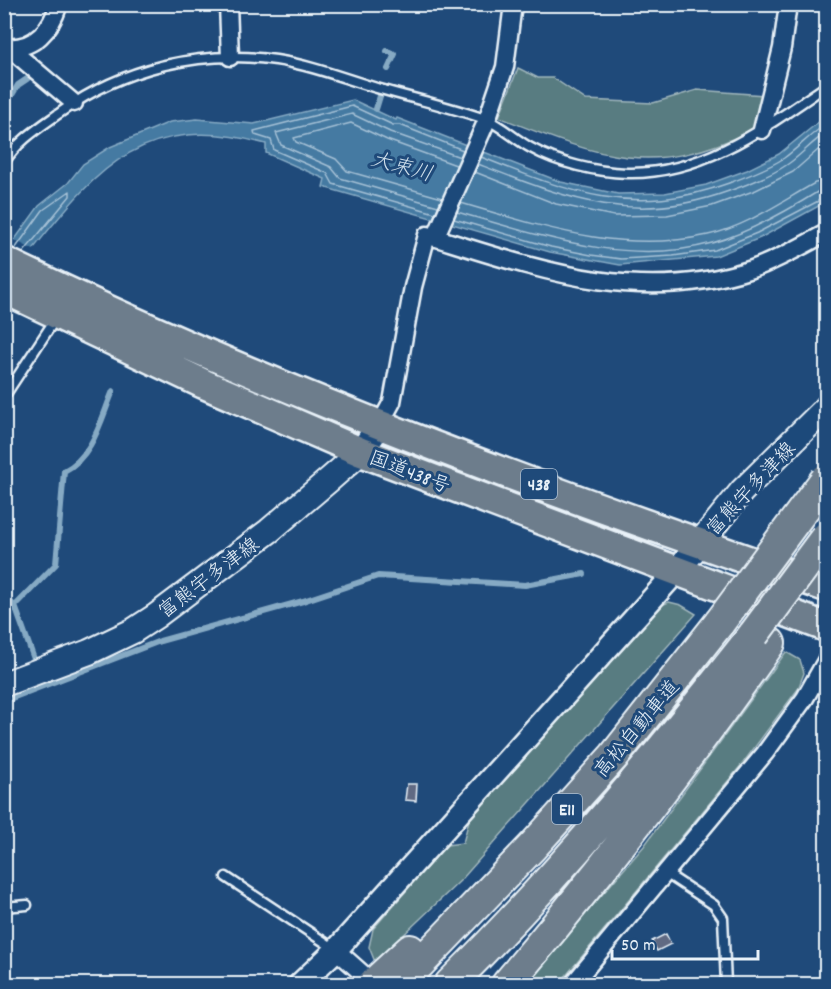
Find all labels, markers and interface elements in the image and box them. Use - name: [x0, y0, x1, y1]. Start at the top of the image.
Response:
- water label: 大束川: [367, 146, 436, 192]
- street label: 富熊宇多津線: [701, 437, 803, 543]
- street label: 国道438号: [364, 445, 454, 502]
- road number: 438: [521, 469, 557, 499]
- street label: 富熊宇多津線: [153, 532, 266, 627]
- street label: 高松自動車道: [589, 675, 688, 785]
- road number: E11: [552, 794, 582, 824]
- scale bar: [612, 923, 758, 961]
- text: 50 m: [621, 934, 656, 959]

